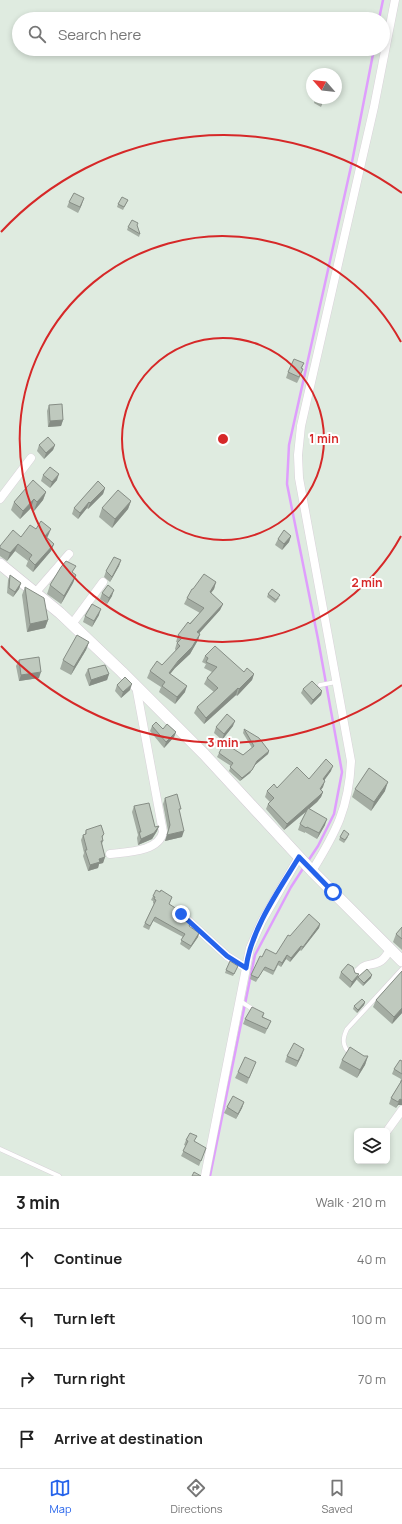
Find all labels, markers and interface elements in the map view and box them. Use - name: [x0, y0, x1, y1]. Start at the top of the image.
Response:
- search box: [12, 12, 390, 56]
- icon: search: [26, 23, 48, 45]
- text: Search here: [58, 24, 141, 45]
- north arrow: [306, 68, 342, 104]
- text: 1 min: [309, 430, 339, 447]
- centre of rings: [216, 432, 230, 446]
- text: 2 min: [351, 574, 383, 591]
- text: 3 min: [207, 734, 239, 751]
- route start: [324, 883, 342, 901]
- route end: [172, 905, 190, 923]
- map controls: [354, 1128, 390, 1164]
- button: layers: [354, 1128, 390, 1164]
- text: 3 min: [16, 1191, 60, 1214]
- text: Walk · 210 m: [316, 1193, 386, 1211]
- icon: ahead: [16, 1248, 38, 1270]
- text: Continue: [54, 1248, 122, 1269]
- text: 40 m: [357, 1250, 386, 1268]
- icon: left: [16, 1308, 38, 1330]
- text: Turn left: [54, 1308, 116, 1329]
- text: 100 m: [351, 1310, 386, 1328]
- icon: right: [16, 1368, 38, 1390]
- text: Turn right: [54, 1368, 125, 1389]
- text: 70 m: [358, 1370, 386, 1388]
- icon: arrive: [16, 1428, 38, 1450]
- text: Arrive at destination: [54, 1428, 203, 1449]
- tab: Map: [49, 1477, 71, 1516]
- tab: Directions: [170, 1477, 223, 1516]
- tab: Saved: [322, 1477, 353, 1516]

